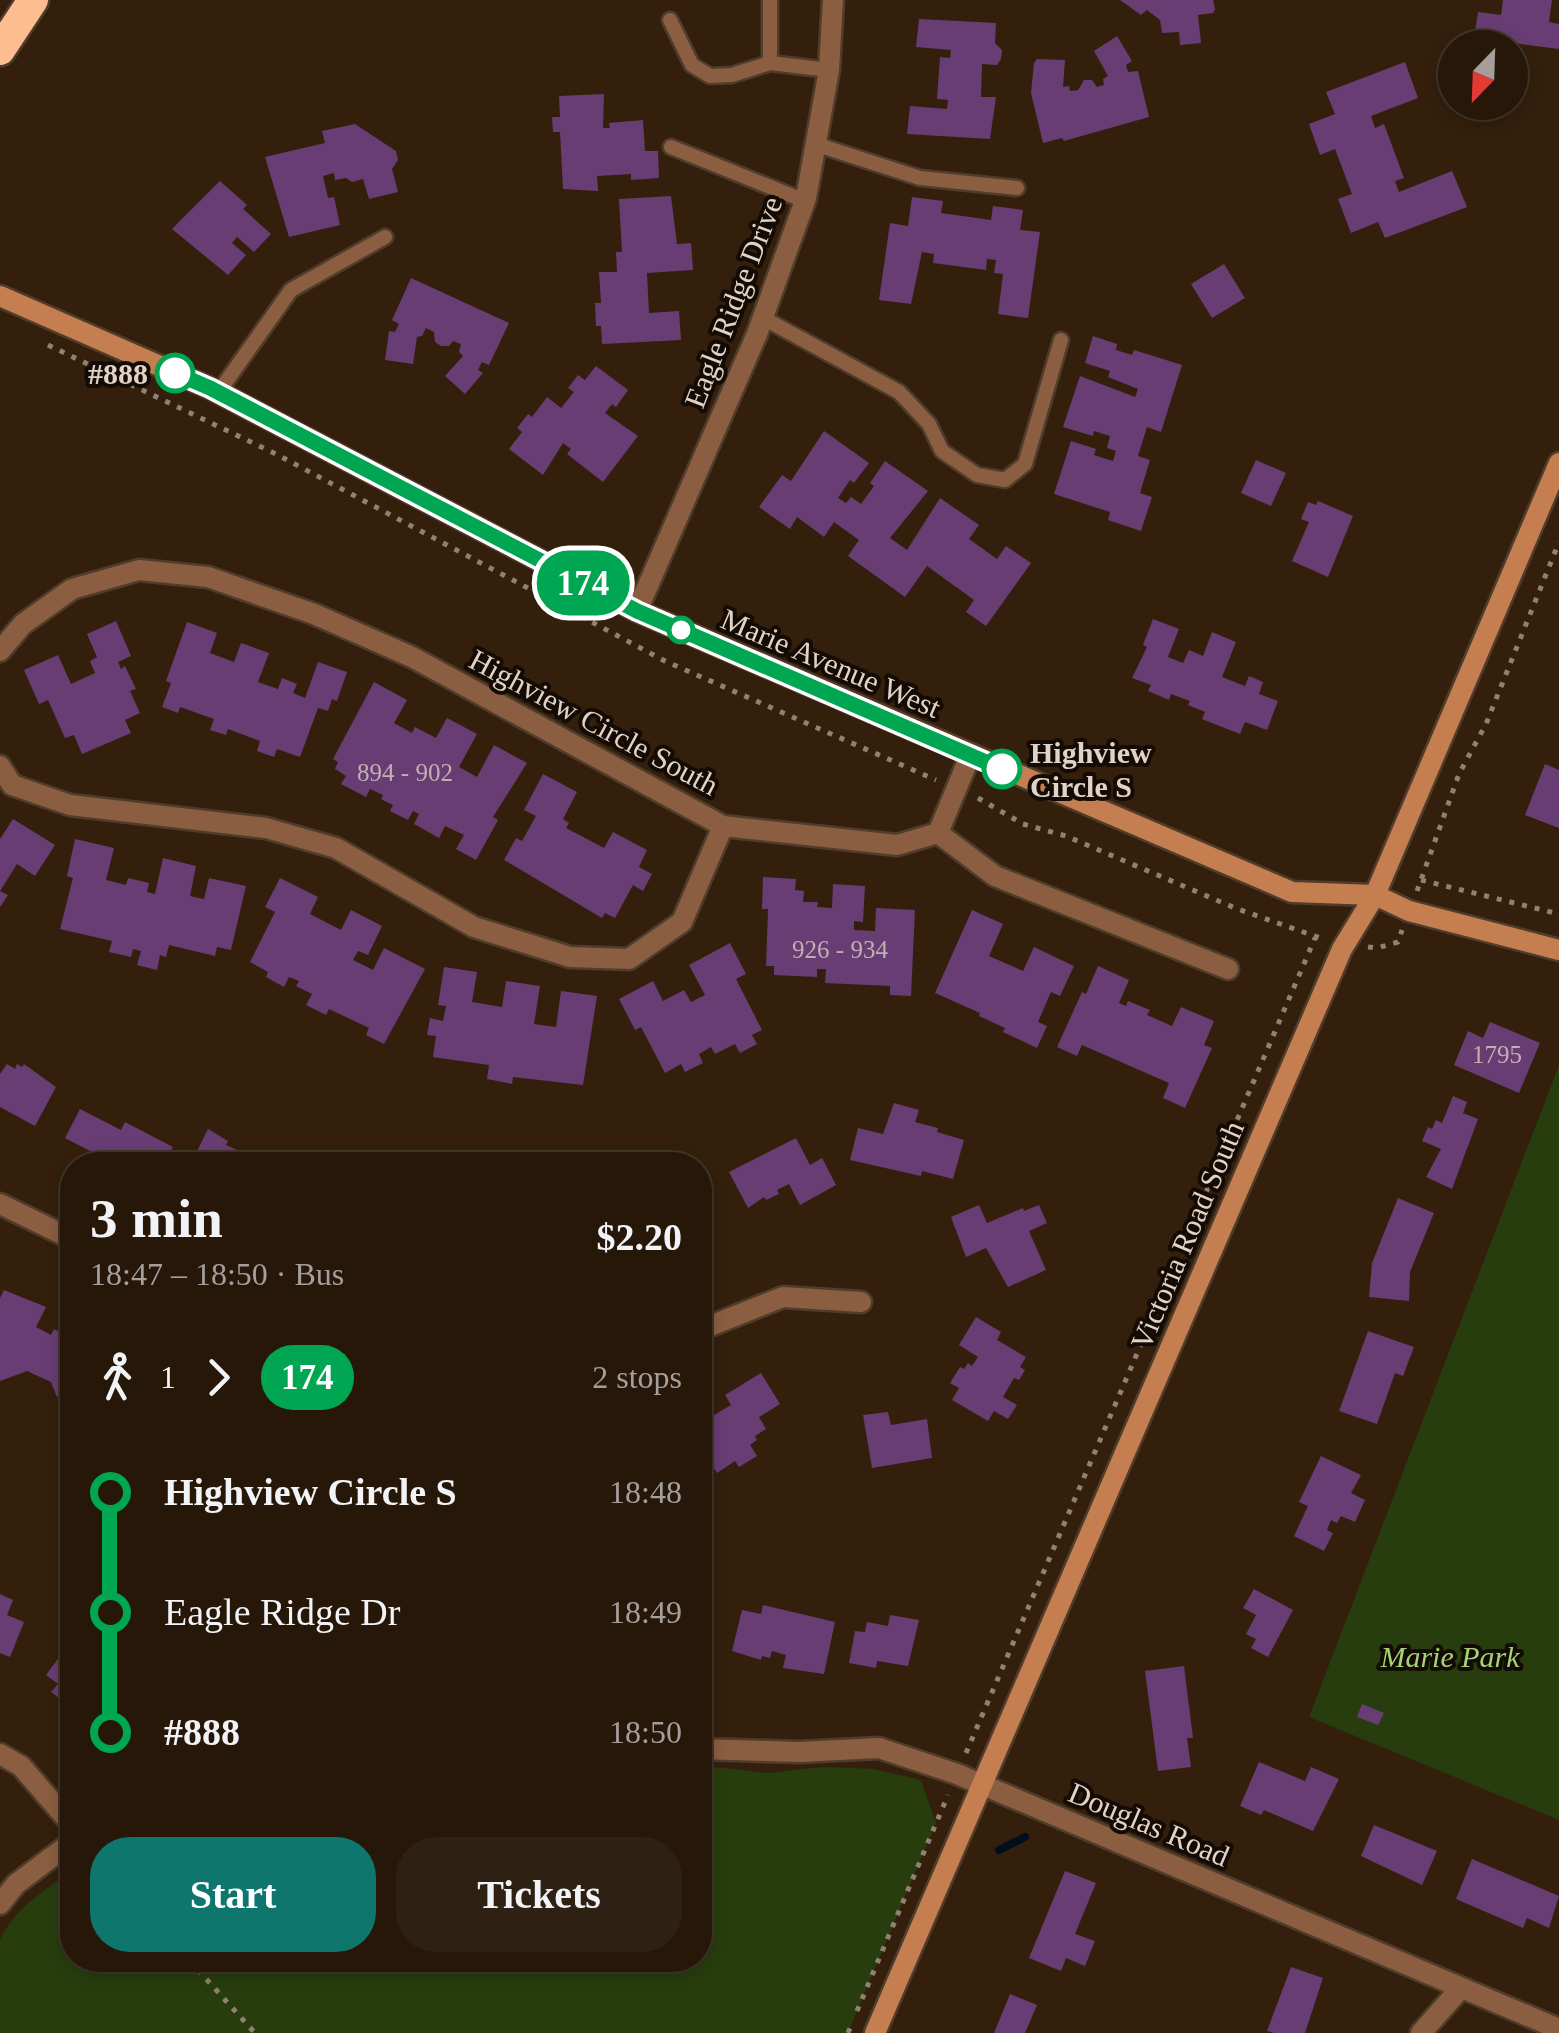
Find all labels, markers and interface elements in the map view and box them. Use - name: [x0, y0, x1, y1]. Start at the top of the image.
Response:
- north arrow: [1438, 30, 1528, 120]
- map controls: [1438, 30, 1528, 120]
- street label: Eagle Ridge Drive: [678, 192, 788, 412]
- marker: #888: [156, 354, 194, 392]
- place label: #888: [88, 357, 148, 390]
- line badge: 174: [526, 550, 640, 616]
- text: 174: [557, 564, 609, 603]
- street label: Marie Avenue West: [717, 602, 946, 724]
- unlabelled marker: [668, 617, 694, 643]
- street label: Highview Circle South: [464, 642, 724, 802]
- place label: Highview Circle S: [1030, 736, 1152, 803]
- marker: Highview Circle S: [983, 750, 1021, 788]
- house number: 894 - 902: [357, 759, 453, 786]
- house number: 926 - 934: [792, 936, 888, 963]
- house number: 1795: [1472, 1041, 1522, 1068]
- street label: Victoria Road South: [1124, 1116, 1250, 1354]
- text: 3 min: [90, 1188, 223, 1249]
- text: $2.20: [597, 1216, 682, 1258]
- text: 18:47 – 18:50 · Bus: [90, 1256, 344, 1292]
- icon: walk: [90, 1350, 145, 1405]
- icon: forward: [191, 1350, 246, 1405]
- text: 174: [281, 1358, 334, 1397]
- text: 1: [160, 1359, 176, 1395]
- text: 2 stops: [592, 1359, 682, 1395]
- text: Highview Circle S: [164, 1471, 457, 1513]
- text: 18:48: [609, 1474, 682, 1510]
- text: Eagle Ridge Dr: [164, 1591, 400, 1633]
- text: 18:49: [609, 1594, 682, 1630]
- park label: Marie Park: [1379, 1640, 1520, 1673]
- text: #888: [164, 1711, 240, 1753]
- text: 18:50: [609, 1714, 682, 1750]
- street label: Douglas Road: [1064, 1775, 1234, 1873]
- button: Start: [90, 1837, 376, 1952]
- button: Tickets: [396, 1837, 682, 1952]

